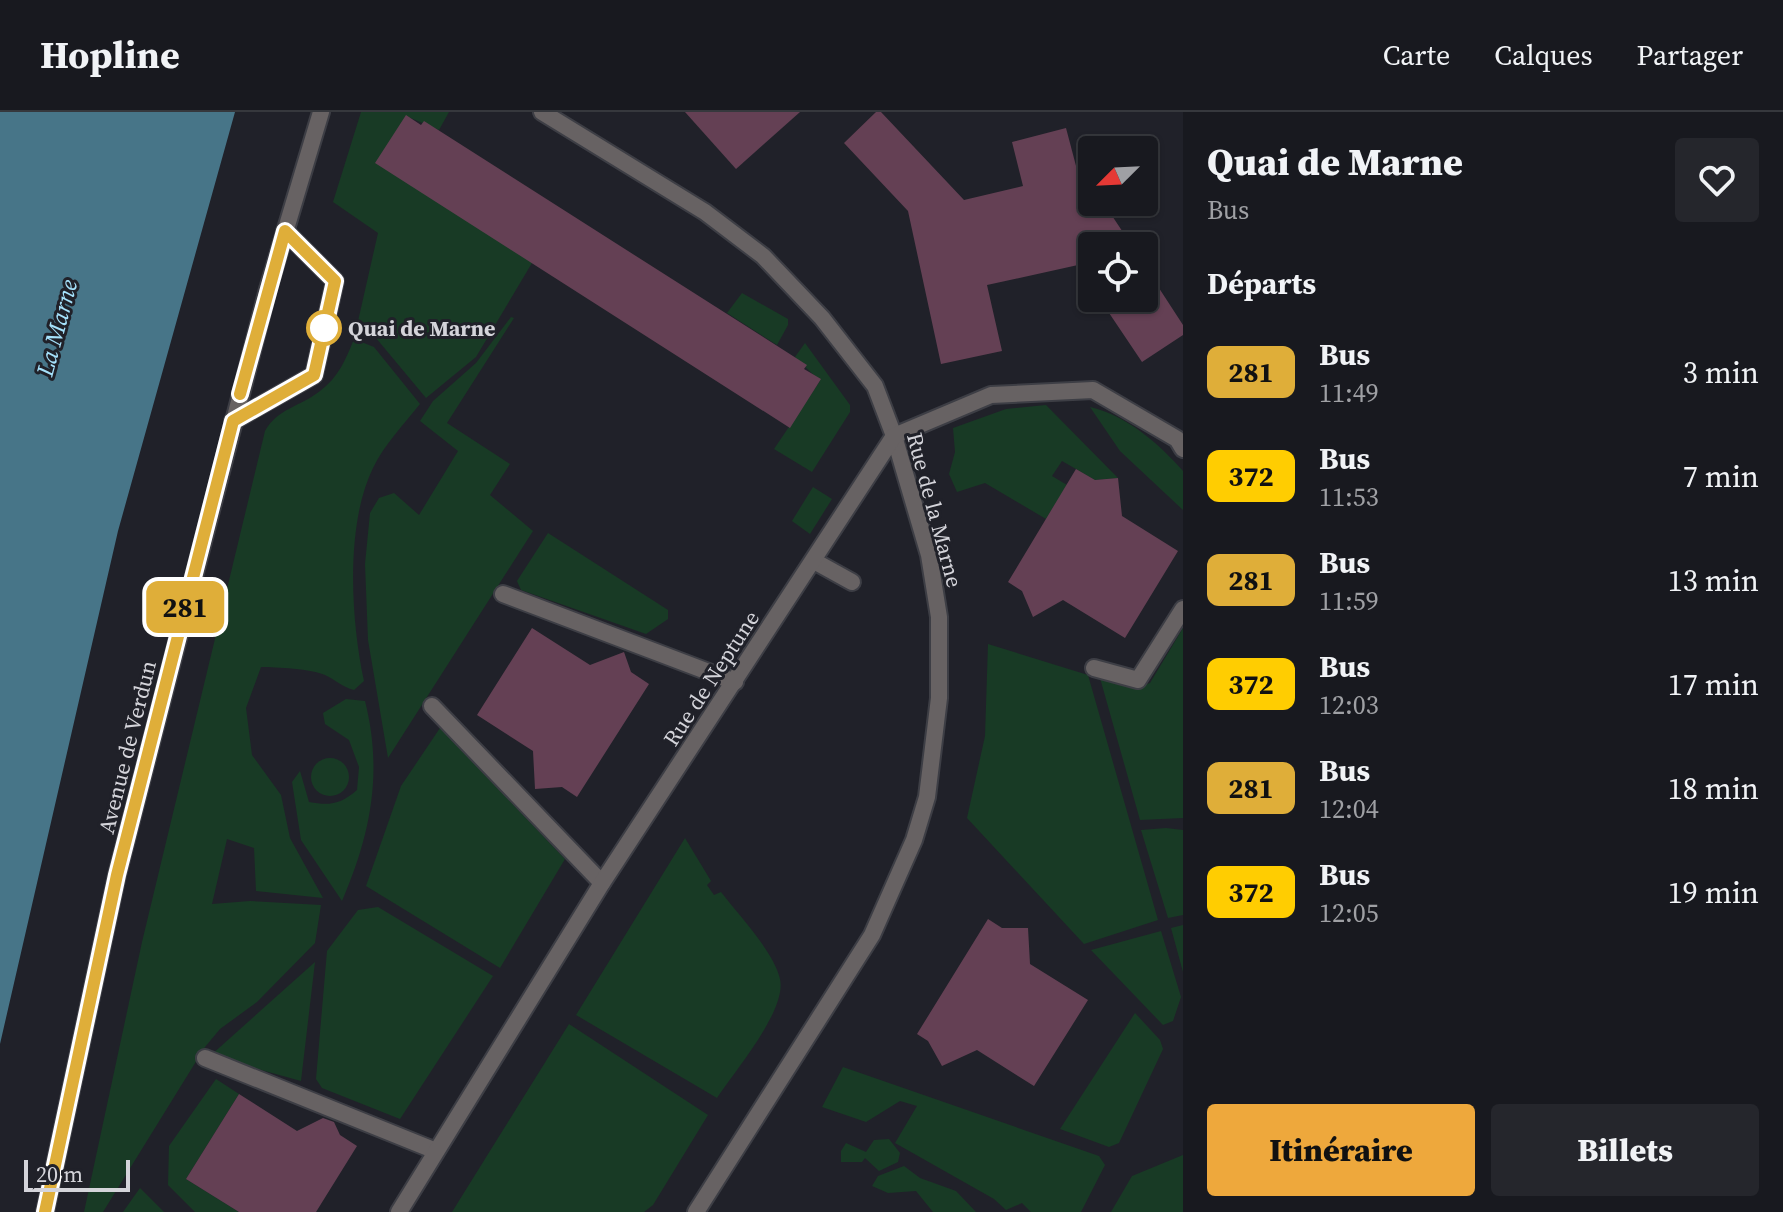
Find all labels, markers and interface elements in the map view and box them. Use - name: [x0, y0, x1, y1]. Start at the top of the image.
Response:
- text: Hopline: [40, 29, 180, 81]
- text: Carte: [1383, 36, 1450, 74]
- text: Calques: [1494, 36, 1593, 74]
- text: Partager: [1637, 36, 1743, 74]
- north arrow: [1078, 136, 1158, 216]
- map controls: [1078, 136, 1158, 312]
- text: Quai de Marne: [1207, 136, 1463, 188]
- button: heart: [1675, 138, 1759, 222]
- text: Bus: [1207, 192, 1249, 228]
- button: locate: [1078, 232, 1158, 312]
- text: Départs: [1207, 263, 1316, 304]
- water label: La Marne: [28, 276, 85, 381]
- marker: Quai de Marne: [307, 311, 341, 345]
- place label: Quai de Marne: [348, 313, 496, 343]
- text: Bus: [1319, 334, 1370, 375]
- text: 3 min: [1683, 352, 1759, 393]
- text: 281: [1228, 353, 1274, 391]
- text: 11:49: [1319, 375, 1379, 411]
- street label: Rue de la Marne: [900, 429, 970, 591]
- text: Bus: [1319, 438, 1370, 479]
- text: 7 min: [1683, 456, 1759, 497]
- text: 372: [1228, 457, 1274, 495]
- text: 11:53: [1319, 479, 1379, 515]
- text: Bus: [1319, 542, 1370, 583]
- text: 13 min: [1668, 560, 1759, 601]
- text: 281: [1228, 561, 1274, 599]
- line badge: 281: [139, 581, 231, 633]
- text: 11:59: [1319, 583, 1379, 619]
- text: 281: [162, 588, 208, 626]
- street label: Rue de Neptune: [656, 604, 766, 752]
- text: Bus: [1319, 646, 1370, 687]
- street label: Avenue de Verdun: [91, 657, 163, 837]
- text: 17 min: [1668, 664, 1759, 705]
- text: 372: [1228, 665, 1274, 703]
- text: 12:03: [1319, 687, 1379, 723]
- text: Bus: [1319, 750, 1370, 791]
- text: 18 min: [1668, 768, 1759, 809]
- text: 281: [1228, 769, 1274, 807]
- text: 12:04: [1319, 791, 1379, 827]
- text: Bus: [1319, 854, 1370, 895]
- text: 19 min: [1668, 872, 1759, 913]
- text: 372: [1228, 873, 1274, 911]
- text: 12:05: [1319, 895, 1379, 931]
- button: Itinéraire: [1207, 1104, 1475, 1196]
- button: Billets: [1491, 1104, 1759, 1196]
- scale bar: [24, 1156, 130, 1192]
- text: 20 m: [36, 1159, 83, 1189]

